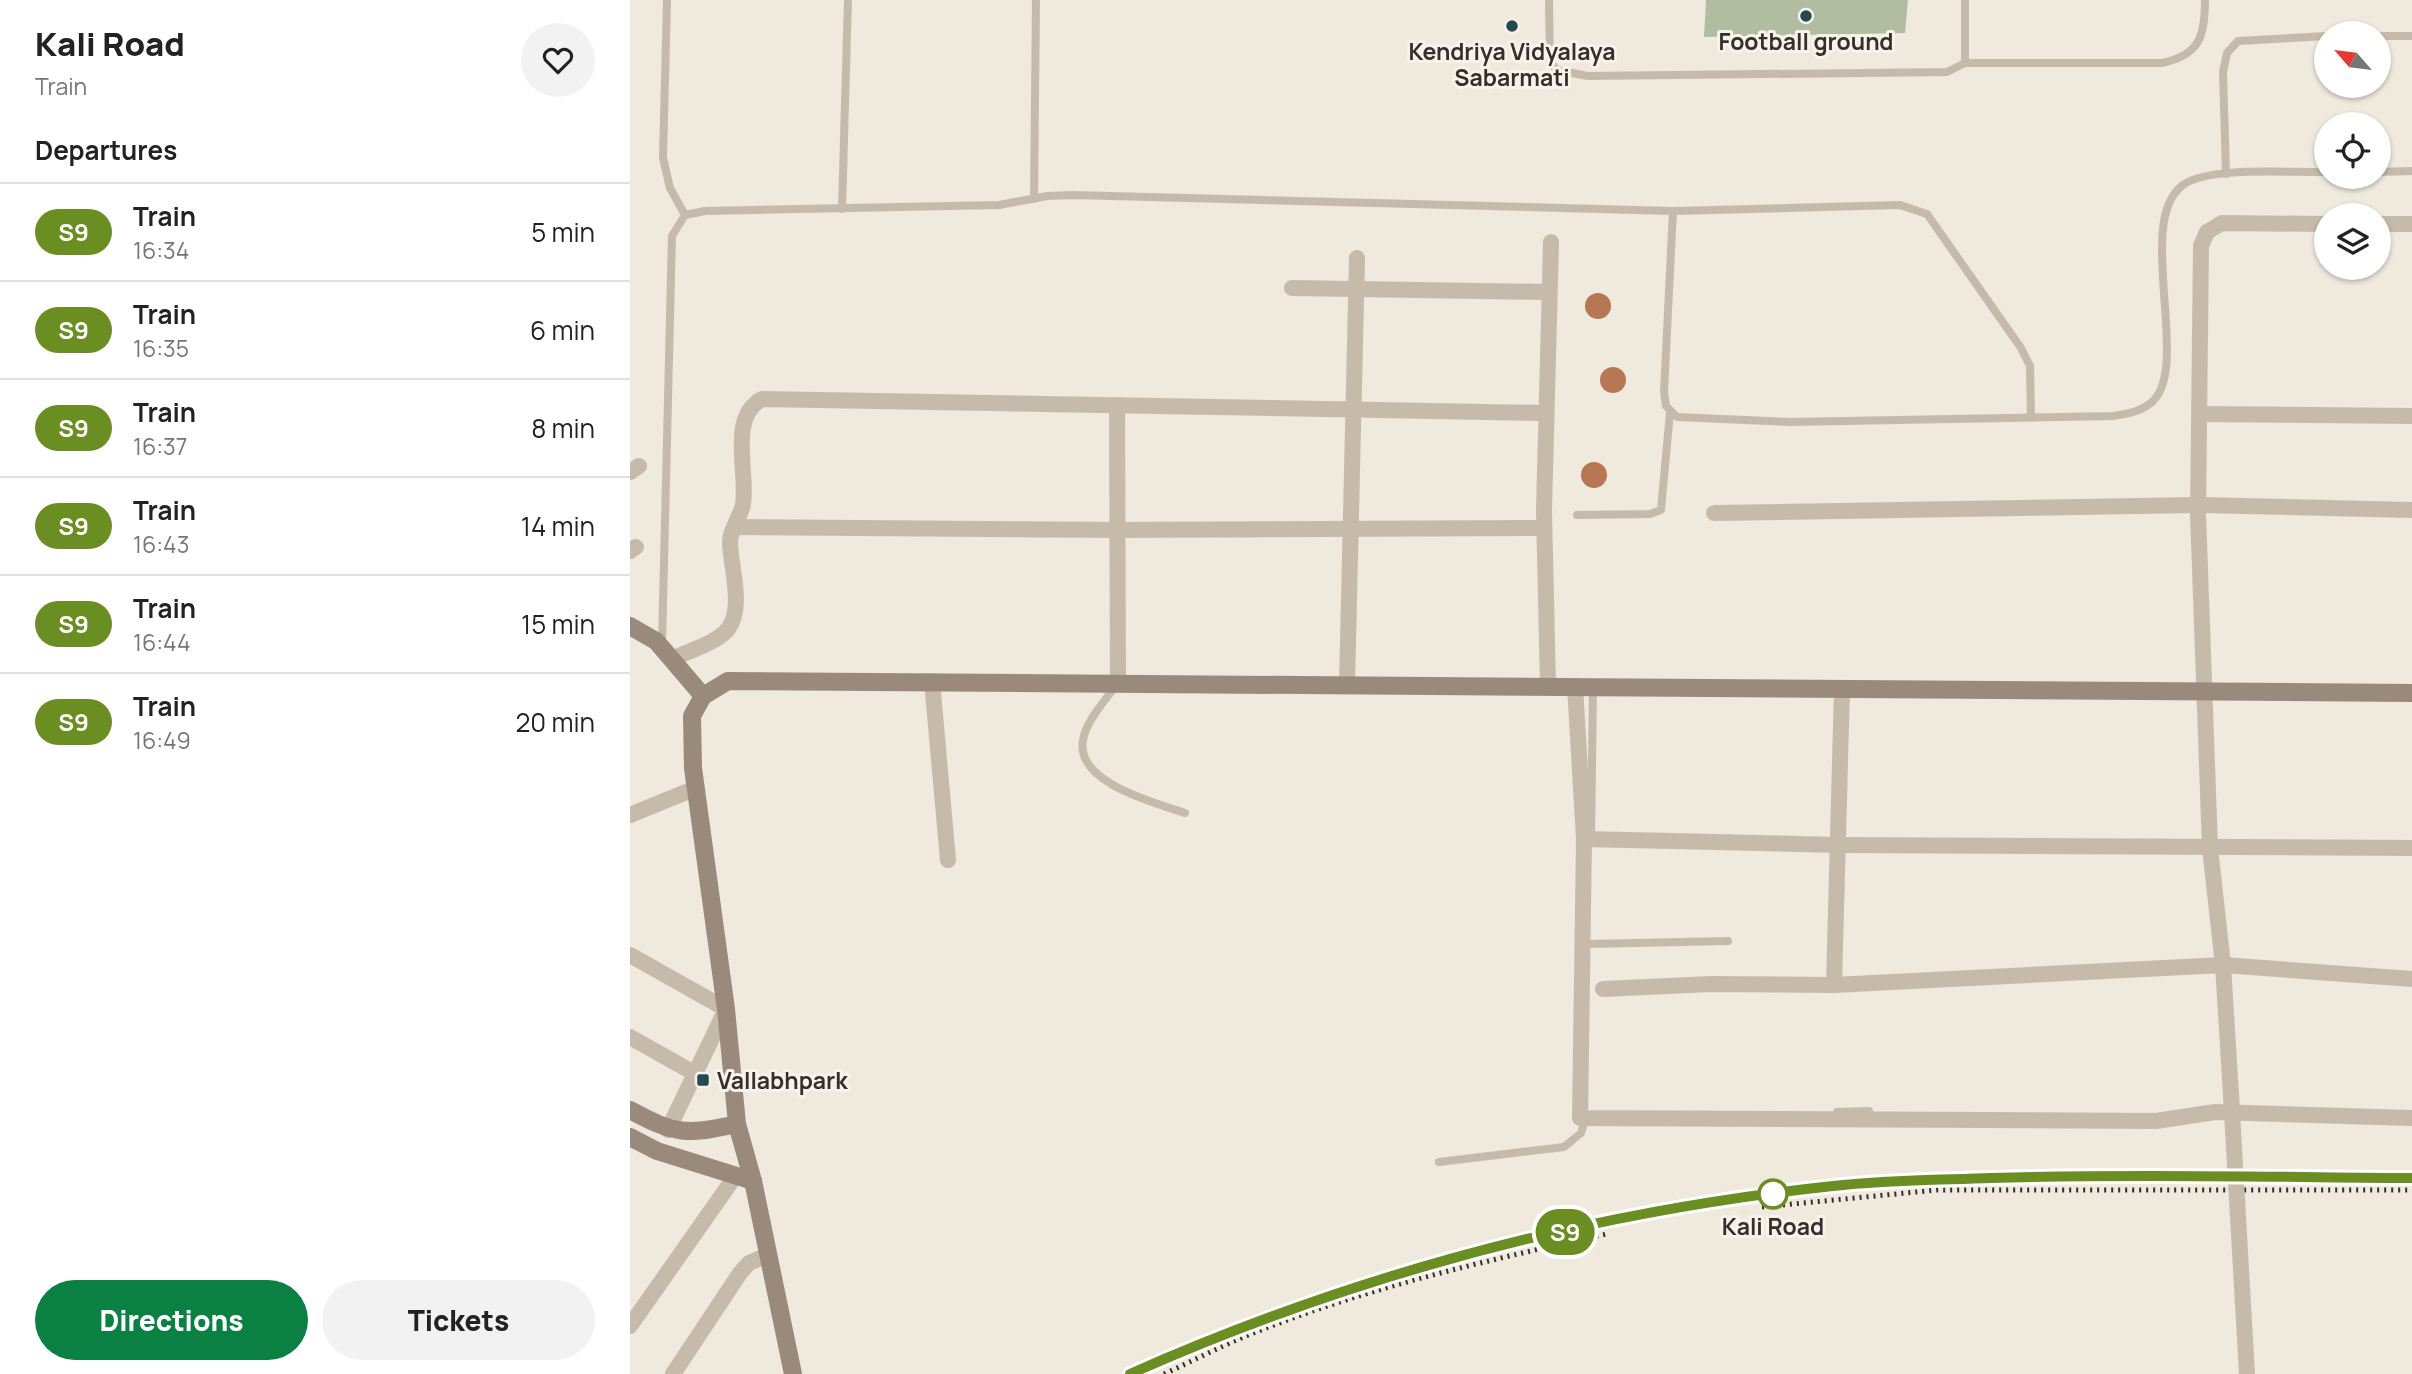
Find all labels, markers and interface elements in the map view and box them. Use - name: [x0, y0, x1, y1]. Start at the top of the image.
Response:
- marker: Football ground: [1798, 8, 1814, 24]
- marker: Kendriya Vidyalaya Sabarmati: [1504, 18, 1520, 34]
- text: Kali Road: [35, 21, 185, 66]
- north arrow: [2314, 21, 2390, 98]
- map controls: [2314, 21, 2391, 280]
- button: heart: [521, 23, 595, 97]
- place label: Football ground: [1718, 25, 1894, 57]
- place label: Kendriya Vidyalaya Sabarmati: [1409, 35, 1615, 93]
- text: Train: [35, 70, 87, 102]
- button: locate: [2314, 112, 2391, 189]
- text: Departures: [35, 132, 177, 168]
- text: Train: [133, 198, 196, 234]
- button: layers: [2314, 203, 2391, 280]
- text: 5 min: [531, 214, 595, 250]
- text: S9: [58, 215, 89, 248]
- text: 16:34: [133, 234, 189, 266]
- text: Train: [133, 296, 196, 332]
- text: 6 min: [530, 312, 595, 348]
- text: S9: [58, 313, 89, 346]
- text: 16:35: [133, 332, 189, 364]
- text: Train: [133, 394, 196, 430]
- text: 8 min: [531, 410, 595, 446]
- text: S9: [58, 411, 89, 444]
- text: 16:37: [133, 430, 187, 462]
- text: Train: [133, 492, 196, 528]
- text: 14 min: [521, 508, 595, 544]
- text: S9: [58, 509, 89, 542]
- text: 16:43: [133, 528, 189, 560]
- text: Train: [133, 590, 196, 626]
- text: 15 min: [521, 606, 595, 642]
- text: S9: [58, 607, 89, 640]
- text: 16:44: [133, 626, 190, 658]
- text: Train: [133, 688, 196, 724]
- text: 20 min: [516, 704, 595, 740]
- text: S9: [58, 705, 89, 738]
- text: 16:49: [133, 724, 191, 756]
- place label: Vallabhpark: [717, 1064, 848, 1096]
- marker: Vallabhpark: [695, 1072, 711, 1088]
- marker: Kali Road: [1758, 1179, 1788, 1209]
- line badge: S9: [1534, 1209, 1597, 1255]
- place label: Kali Road: [1722, 1210, 1824, 1242]
- text: S9: [1550, 1215, 1580, 1248]
- button: Directions: [35, 1280, 308, 1360]
- button: Tickets: [322, 1280, 595, 1360]

